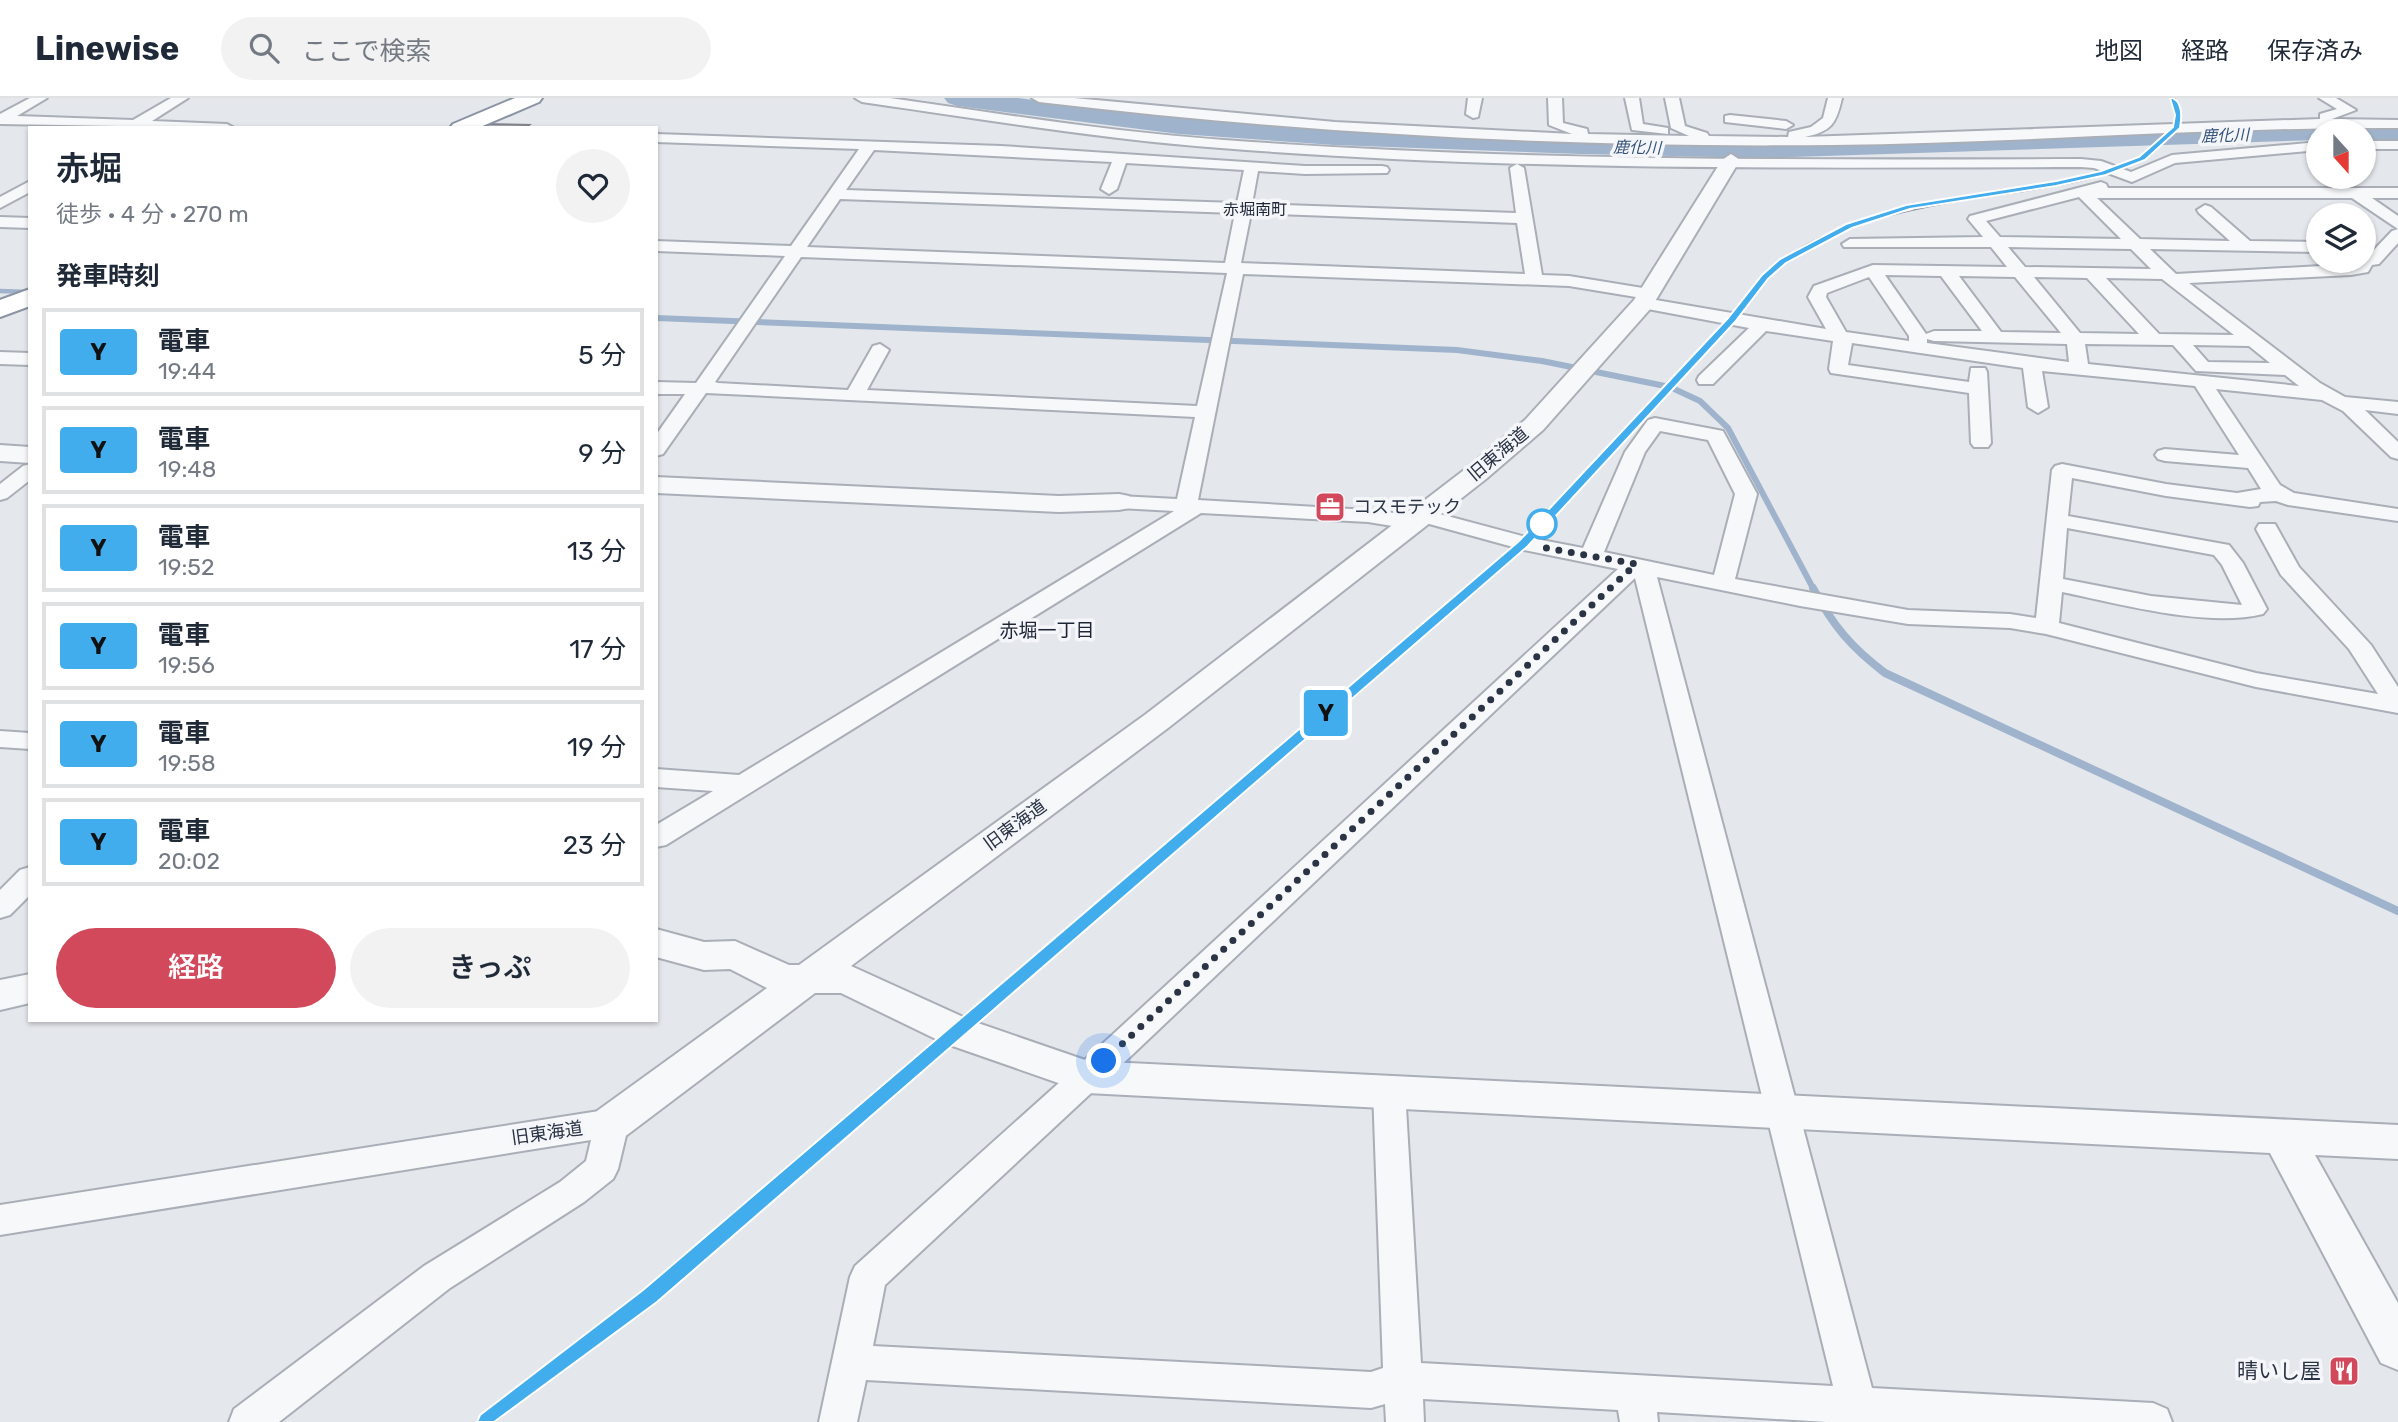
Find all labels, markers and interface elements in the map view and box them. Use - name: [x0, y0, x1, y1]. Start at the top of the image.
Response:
- search box: [221, 17, 711, 80]
- text: Linewise: [35, 29, 179, 68]
- icon: search: [245, 29, 283, 67]
- text: ここで検索: [301, 36, 431, 67]
- text: 地図: [2095, 37, 2143, 65]
- text: 経路: [2181, 37, 2229, 65]
- text: 保存済み: [2267, 37, 2363, 65]
- north arrow: [2306, 119, 2376, 189]
- map controls: [2306, 119, 2376, 273]
- water label: 鹿化川: [2201, 125, 2251, 146]
- water label: 鹿化川: [1613, 138, 1663, 157]
- text: 赤堀: [56, 149, 122, 188]
- button: heart: [556, 149, 630, 223]
- text: 徒歩 · 4 分 · 270 m: [56, 200, 249, 228]
- district label: 赤堀南町: [1223, 200, 1287, 219]
- button: layers: [2306, 203, 2376, 273]
- text: 発車時刻: [56, 261, 160, 292]
- text: 電車: [158, 326, 210, 357]
- text: Y: [90, 338, 107, 366]
- text: 5 分: [578, 340, 626, 371]
- text: 19:44: [158, 357, 216, 385]
- street label: 旧東海道: [1463, 422, 1533, 486]
- text: 電車: [158, 424, 210, 455]
- text: Y: [90, 436, 107, 464]
- text: 9 分: [578, 438, 626, 469]
- text: 19:48: [158, 455, 216, 483]
- office icon: コスモテック: [1313, 490, 1347, 524]
- place label: コスモテック: [1353, 496, 1461, 518]
- unlabelled marker: [1527, 509, 1557, 539]
- text: 電車: [158, 522, 210, 553]
- text: Y: [90, 534, 107, 562]
- text: 13 分: [567, 536, 626, 567]
- text: 19:52: [158, 553, 215, 581]
- district label: 赤堀一丁目: [999, 619, 1095, 642]
- text: 電車: [158, 620, 210, 651]
- text: Y: [90, 632, 107, 660]
- text: 17 分: [569, 634, 626, 665]
- text: 19:56: [158, 651, 215, 679]
- line badge: Y: [1303, 690, 1349, 736]
- text: Y: [1318, 699, 1334, 727]
- text: 電車: [158, 718, 210, 749]
- text: Y: [90, 730, 107, 758]
- text: 19 分: [567, 732, 626, 763]
- text: 19:58: [158, 749, 216, 777]
- street label: 旧東海道: [979, 795, 1051, 855]
- text: 電車: [158, 816, 210, 847]
- text: Y: [90, 828, 107, 856]
- text: 23 分: [563, 830, 626, 861]
- text: 20:02: [158, 847, 220, 875]
- button: 経路: [56, 928, 336, 1008]
- button: きっぷ: [350, 928, 630, 1008]
- your location: [1086, 1043, 1121, 1078]
- street label: 旧東海道: [510, 1117, 584, 1149]
- restaurant icon: 晴いし屋: [2327, 1354, 2361, 1388]
- place label: 晴いし屋: [2237, 1358, 2321, 1383]

